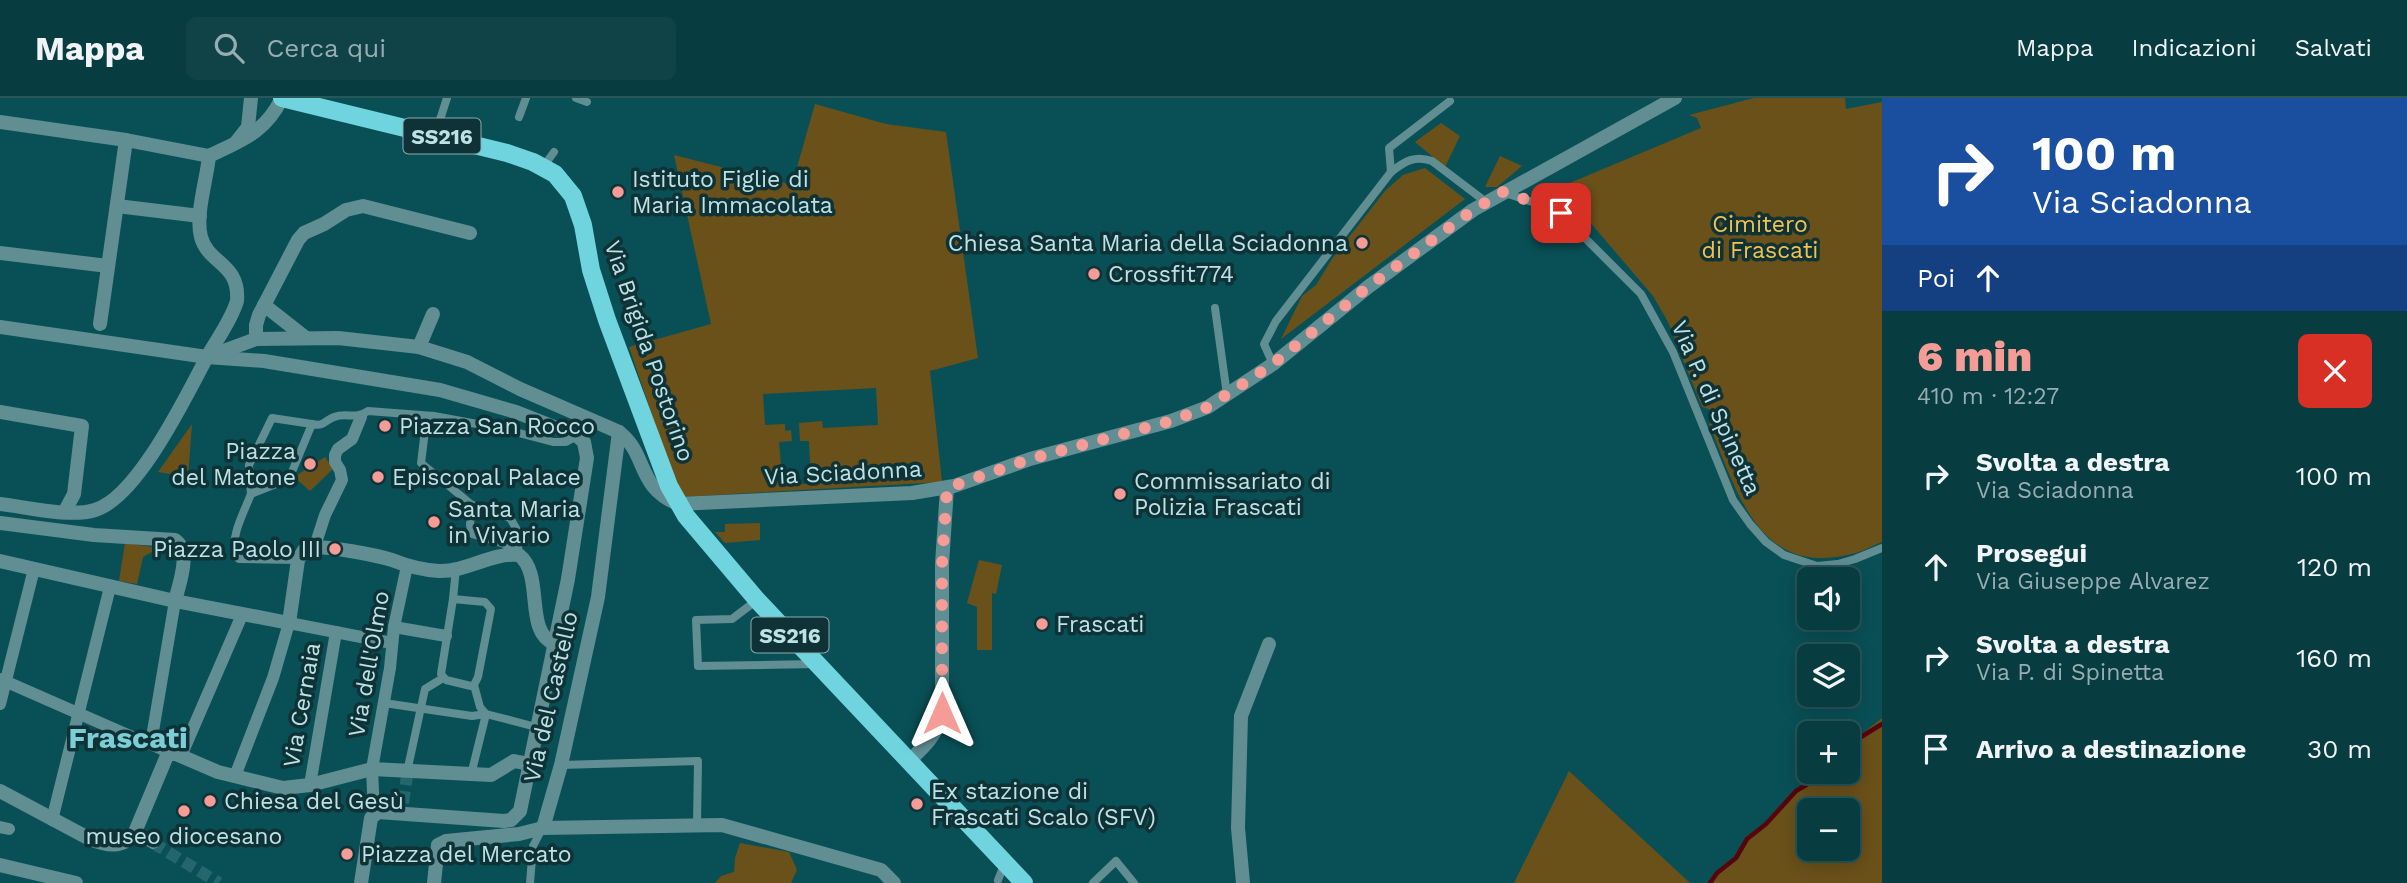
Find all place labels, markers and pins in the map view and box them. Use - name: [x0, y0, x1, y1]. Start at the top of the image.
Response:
- place label: Istituto Figlie di Maria Immacolata: [632, 166, 833, 219]
- pin: [1531, 183, 1591, 243]
- marker: Istituto Figlie di Maria Immacolata: [610, 184, 626, 200]
- place label: Chiesa Santa Maria della Sciadonna: [948, 230, 1348, 257]
- marker: Chiesa Santa Maria della Sciadonna: [1354, 235, 1370, 251]
- place label: Crossfit774: [1108, 261, 1234, 288]
- marker: Crossfit774: [1086, 266, 1102, 282]
- place label: Piazza San Rocco: [399, 413, 595, 440]
- marker: Piazza San Rocco: [377, 418, 393, 434]
- place label: Piazza del Matone: [171, 438, 296, 491]
- marker: Piazza del Matone: [302, 456, 318, 472]
- place label: Episcopal Palace: [392, 464, 581, 491]
- place label: Commissariato di Polizia Frascati: [1134, 468, 1331, 521]
- marker: Episcopal Palace: [370, 469, 386, 485]
- marker: Commissariato di Polizia Frascati: [1112, 486, 1128, 502]
- place label: Santa Maria in Vivario: [448, 496, 581, 549]
- marker: Santa Maria in Vivario: [426, 514, 442, 530]
- place label: Piazza Paolo III: [153, 536, 321, 563]
- marker: Piazza Paolo III: [327, 541, 343, 557]
- place label: Frascati: [1056, 611, 1144, 638]
- marker: Frascati: [1034, 616, 1050, 632]
- place label: Ex stazione di Frascati Scalo (SFV): [931, 778, 1156, 831]
- place label: Chiesa del Gesù: [224, 788, 404, 815]
- marker: Chiesa del Gesù: [202, 793, 218, 809]
- marker: Ex stazione di Frascati Scalo (SFV): [909, 796, 925, 812]
- marker: museo diocesano: [176, 803, 192, 819]
- place label: museo diocesano: [86, 823, 282, 850]
- place label: Piazza del Mercato: [361, 841, 571, 868]
- marker: Piazza del Mercato: [339, 846, 355, 862]

